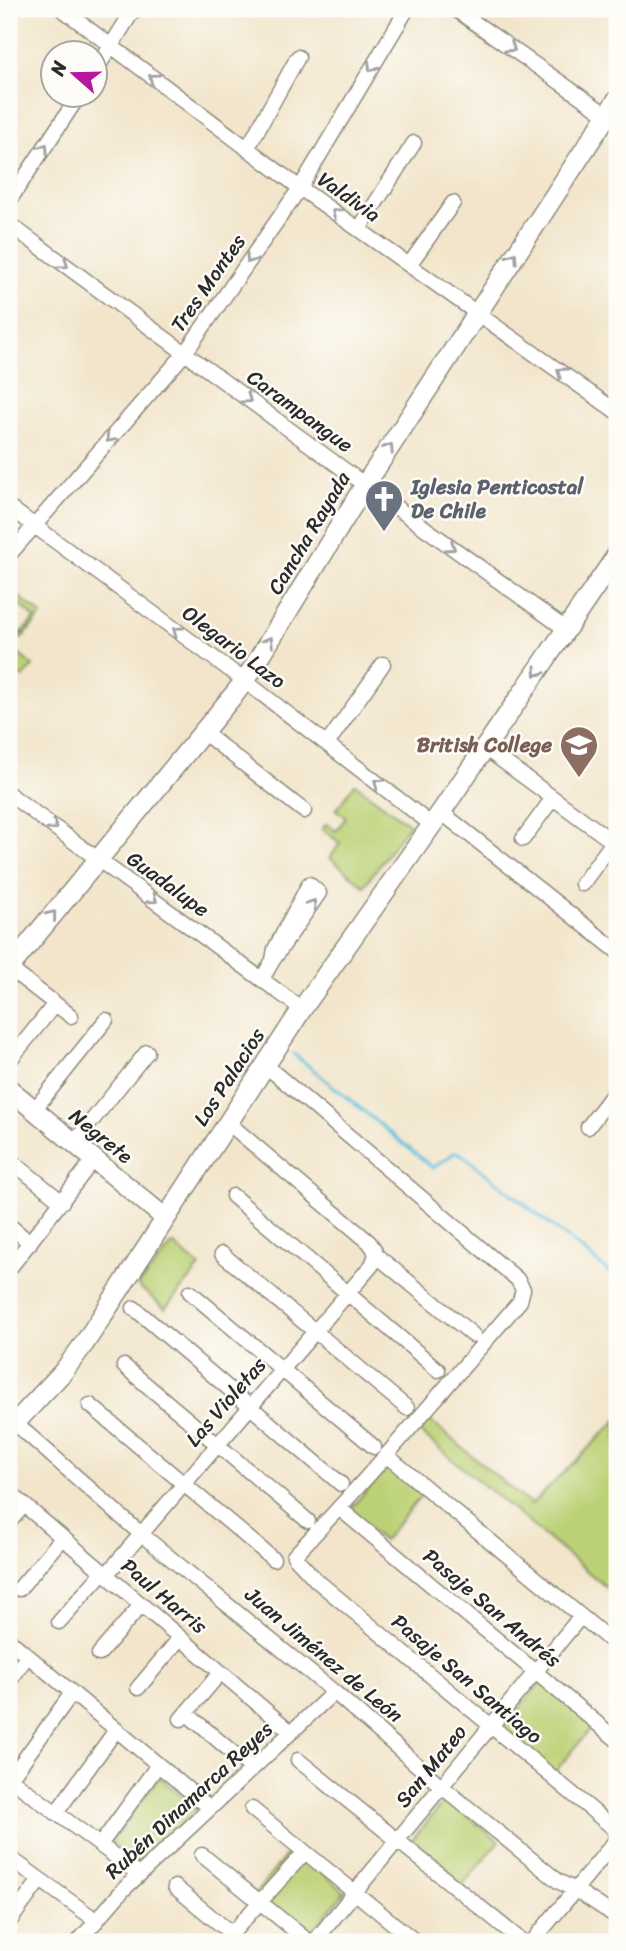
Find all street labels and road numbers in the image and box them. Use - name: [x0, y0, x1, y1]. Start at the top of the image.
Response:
- street label: Valdivia: [309, 161, 389, 233]
- street label: Tres Montes: [160, 225, 256, 340]
- street label: Carampangue: [238, 359, 362, 463]
- street label: Cancha Rayada: [257, 463, 361, 602]
- street label: Olegario Lazo: [174, 595, 294, 699]
- street label: Guadalupe: [118, 841, 218, 928]
- street label: Los Palacios: [183, 1020, 275, 1134]
- street label: Negrete: [60, 1098, 142, 1174]
- street label: Las Violetas: [176, 1348, 276, 1456]
- street label: Pasaje San Andrés: [414, 1538, 570, 1678]
- street label: Paul Harris: [112, 1548, 216, 1644]
- street label: Juan Jiménez de León: [235, 1576, 412, 1733]
- street label: Pasaje San Santiago: [383, 1604, 552, 1754]
- street label: Rubén Dinamarca Reyes: [96, 1711, 282, 1889]
- street label: San Mateo: [385, 1715, 477, 1816]

